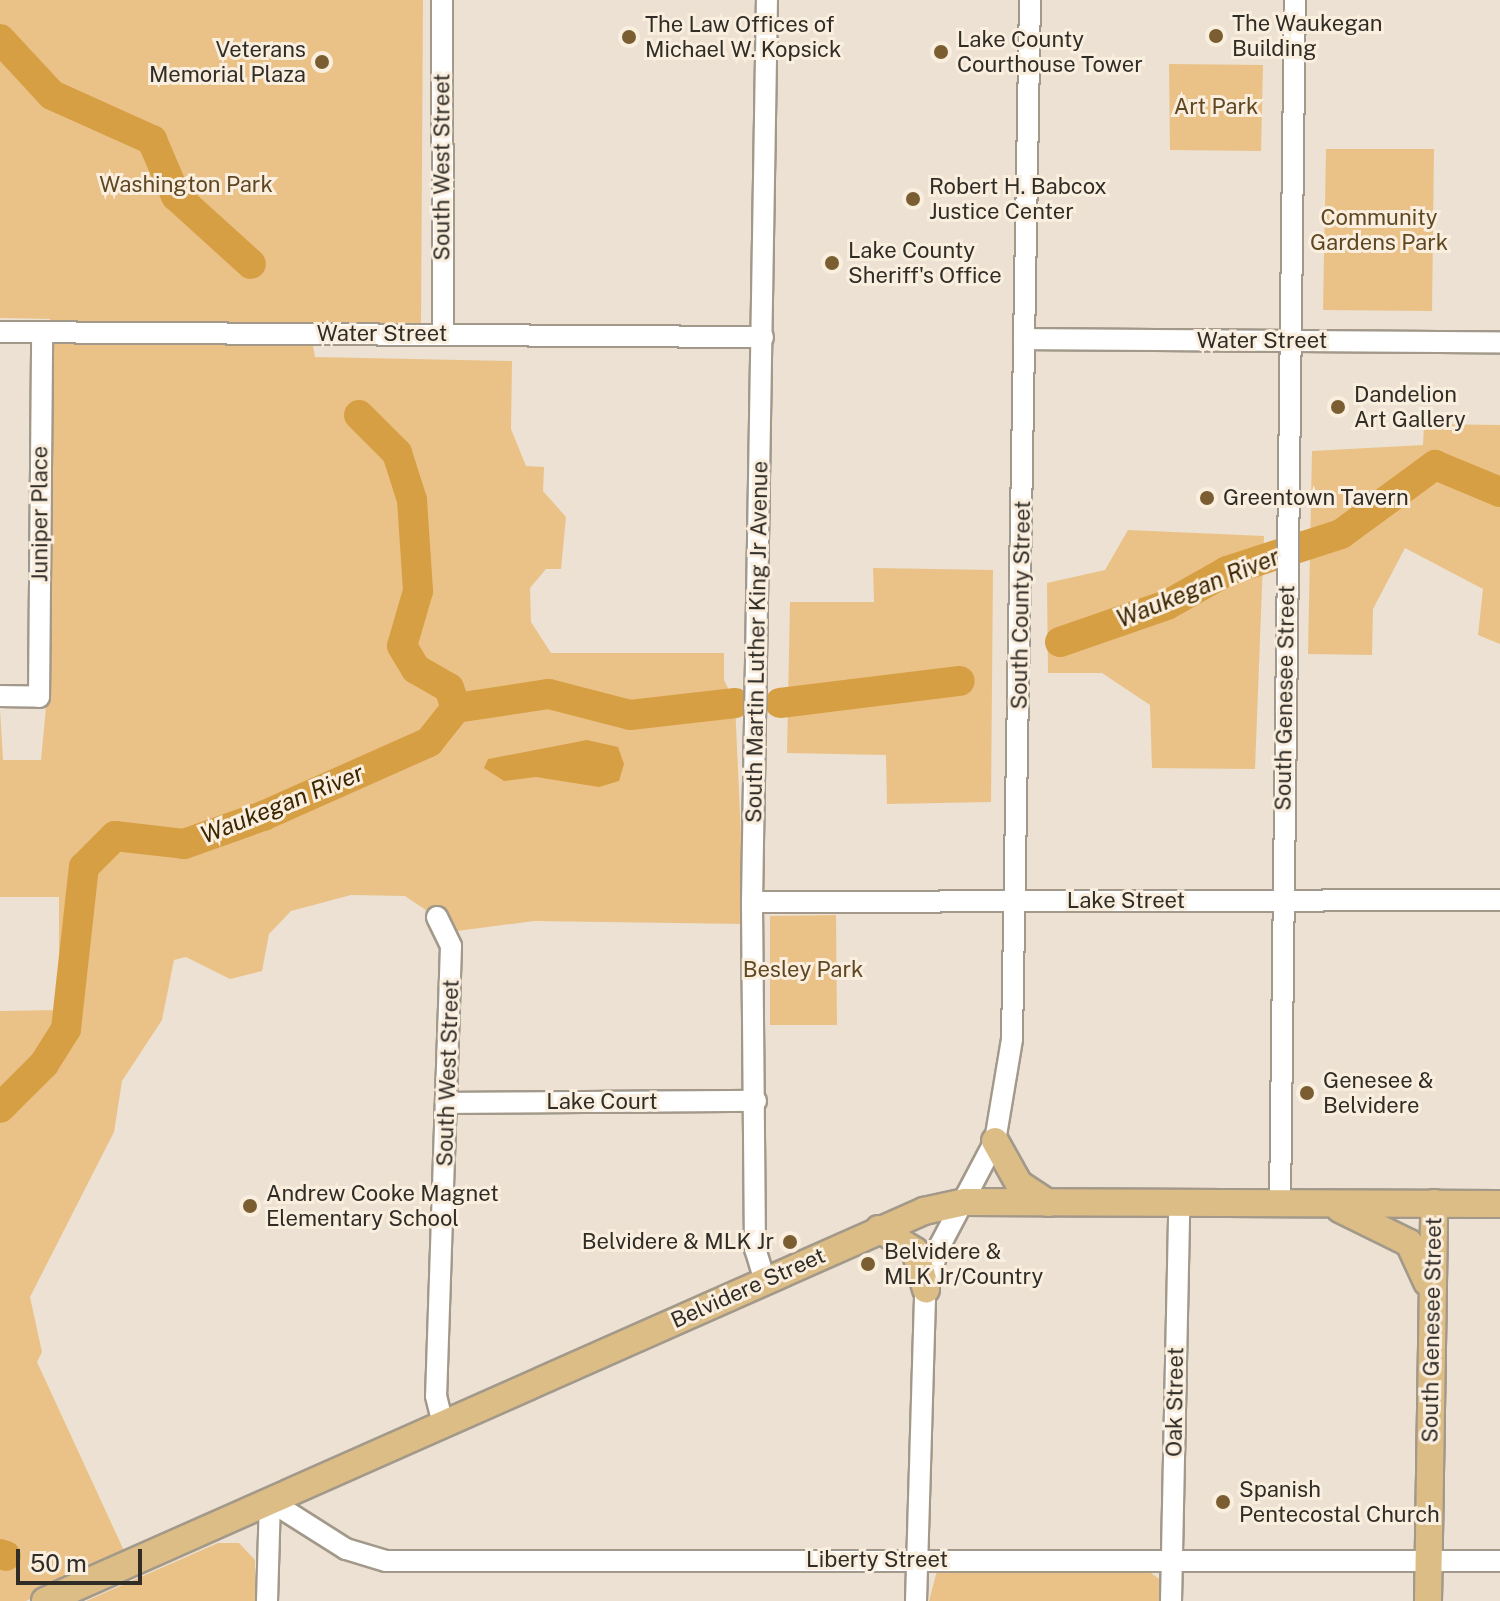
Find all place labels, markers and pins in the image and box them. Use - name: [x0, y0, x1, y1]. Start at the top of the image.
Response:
- place label: The Waukegan Building: [1232, 10, 1383, 62]
- place label: The Law Offices of Michael W. Kopsick: [645, 11, 842, 62]
- place label: Lake County Courthouse Tower: [957, 26, 1143, 78]
- marker: The Waukegan Building: [1207, 27, 1225, 45]
- marker: The Law Offices of Michael W. Kopsick: [620, 28, 638, 46]
- place label: Veterans Memorial Plaza: [149, 36, 306, 88]
- marker: Lake County Courthouse Tower: [932, 43, 950, 61]
- marker: Veterans Memorial Plaza: [313, 53, 331, 71]
- place label: Robert H. Babcox Justice Center: [929, 173, 1107, 224]
- marker: Robert H. Babcox Justice Center: [904, 190, 922, 208]
- place label: Lake County Sheriff's Office: [848, 237, 1002, 288]
- marker: Lake County Sheriff's Office: [823, 254, 841, 272]
- place label: Dandelion Art Gallery: [1354, 381, 1466, 432]
- marker: Dandelion Art Gallery: [1329, 398, 1347, 416]
- place label: Greentown Tavern: [1223, 485, 1409, 511]
- marker: Greentown Tavern: [1198, 489, 1216, 507]
- place label: Genesee & Belvidere: [1323, 1067, 1434, 1118]
- marker: Genesee & Belvidere: [1298, 1084, 1316, 1102]
- place label: Andrew Cooke Magnet Elementary School: [266, 1180, 499, 1232]
- marker: Andrew Cooke Magnet Elementary School: [241, 1197, 259, 1215]
- place label: Belvidere & MLK Jr: [582, 1229, 774, 1255]
- marker: Belvidere & MLK Jr: [781, 1233, 799, 1251]
- place label: Belvidere & MLK Jr/Country: [884, 1238, 1043, 1290]
- marker: Belvidere & MLK Jr/Country: [859, 1255, 877, 1273]
- place label: Spanish Pentecostal Church: [1239, 1476, 1440, 1528]
- marker: Spanish Pentecostal Church: [1214, 1493, 1232, 1511]

